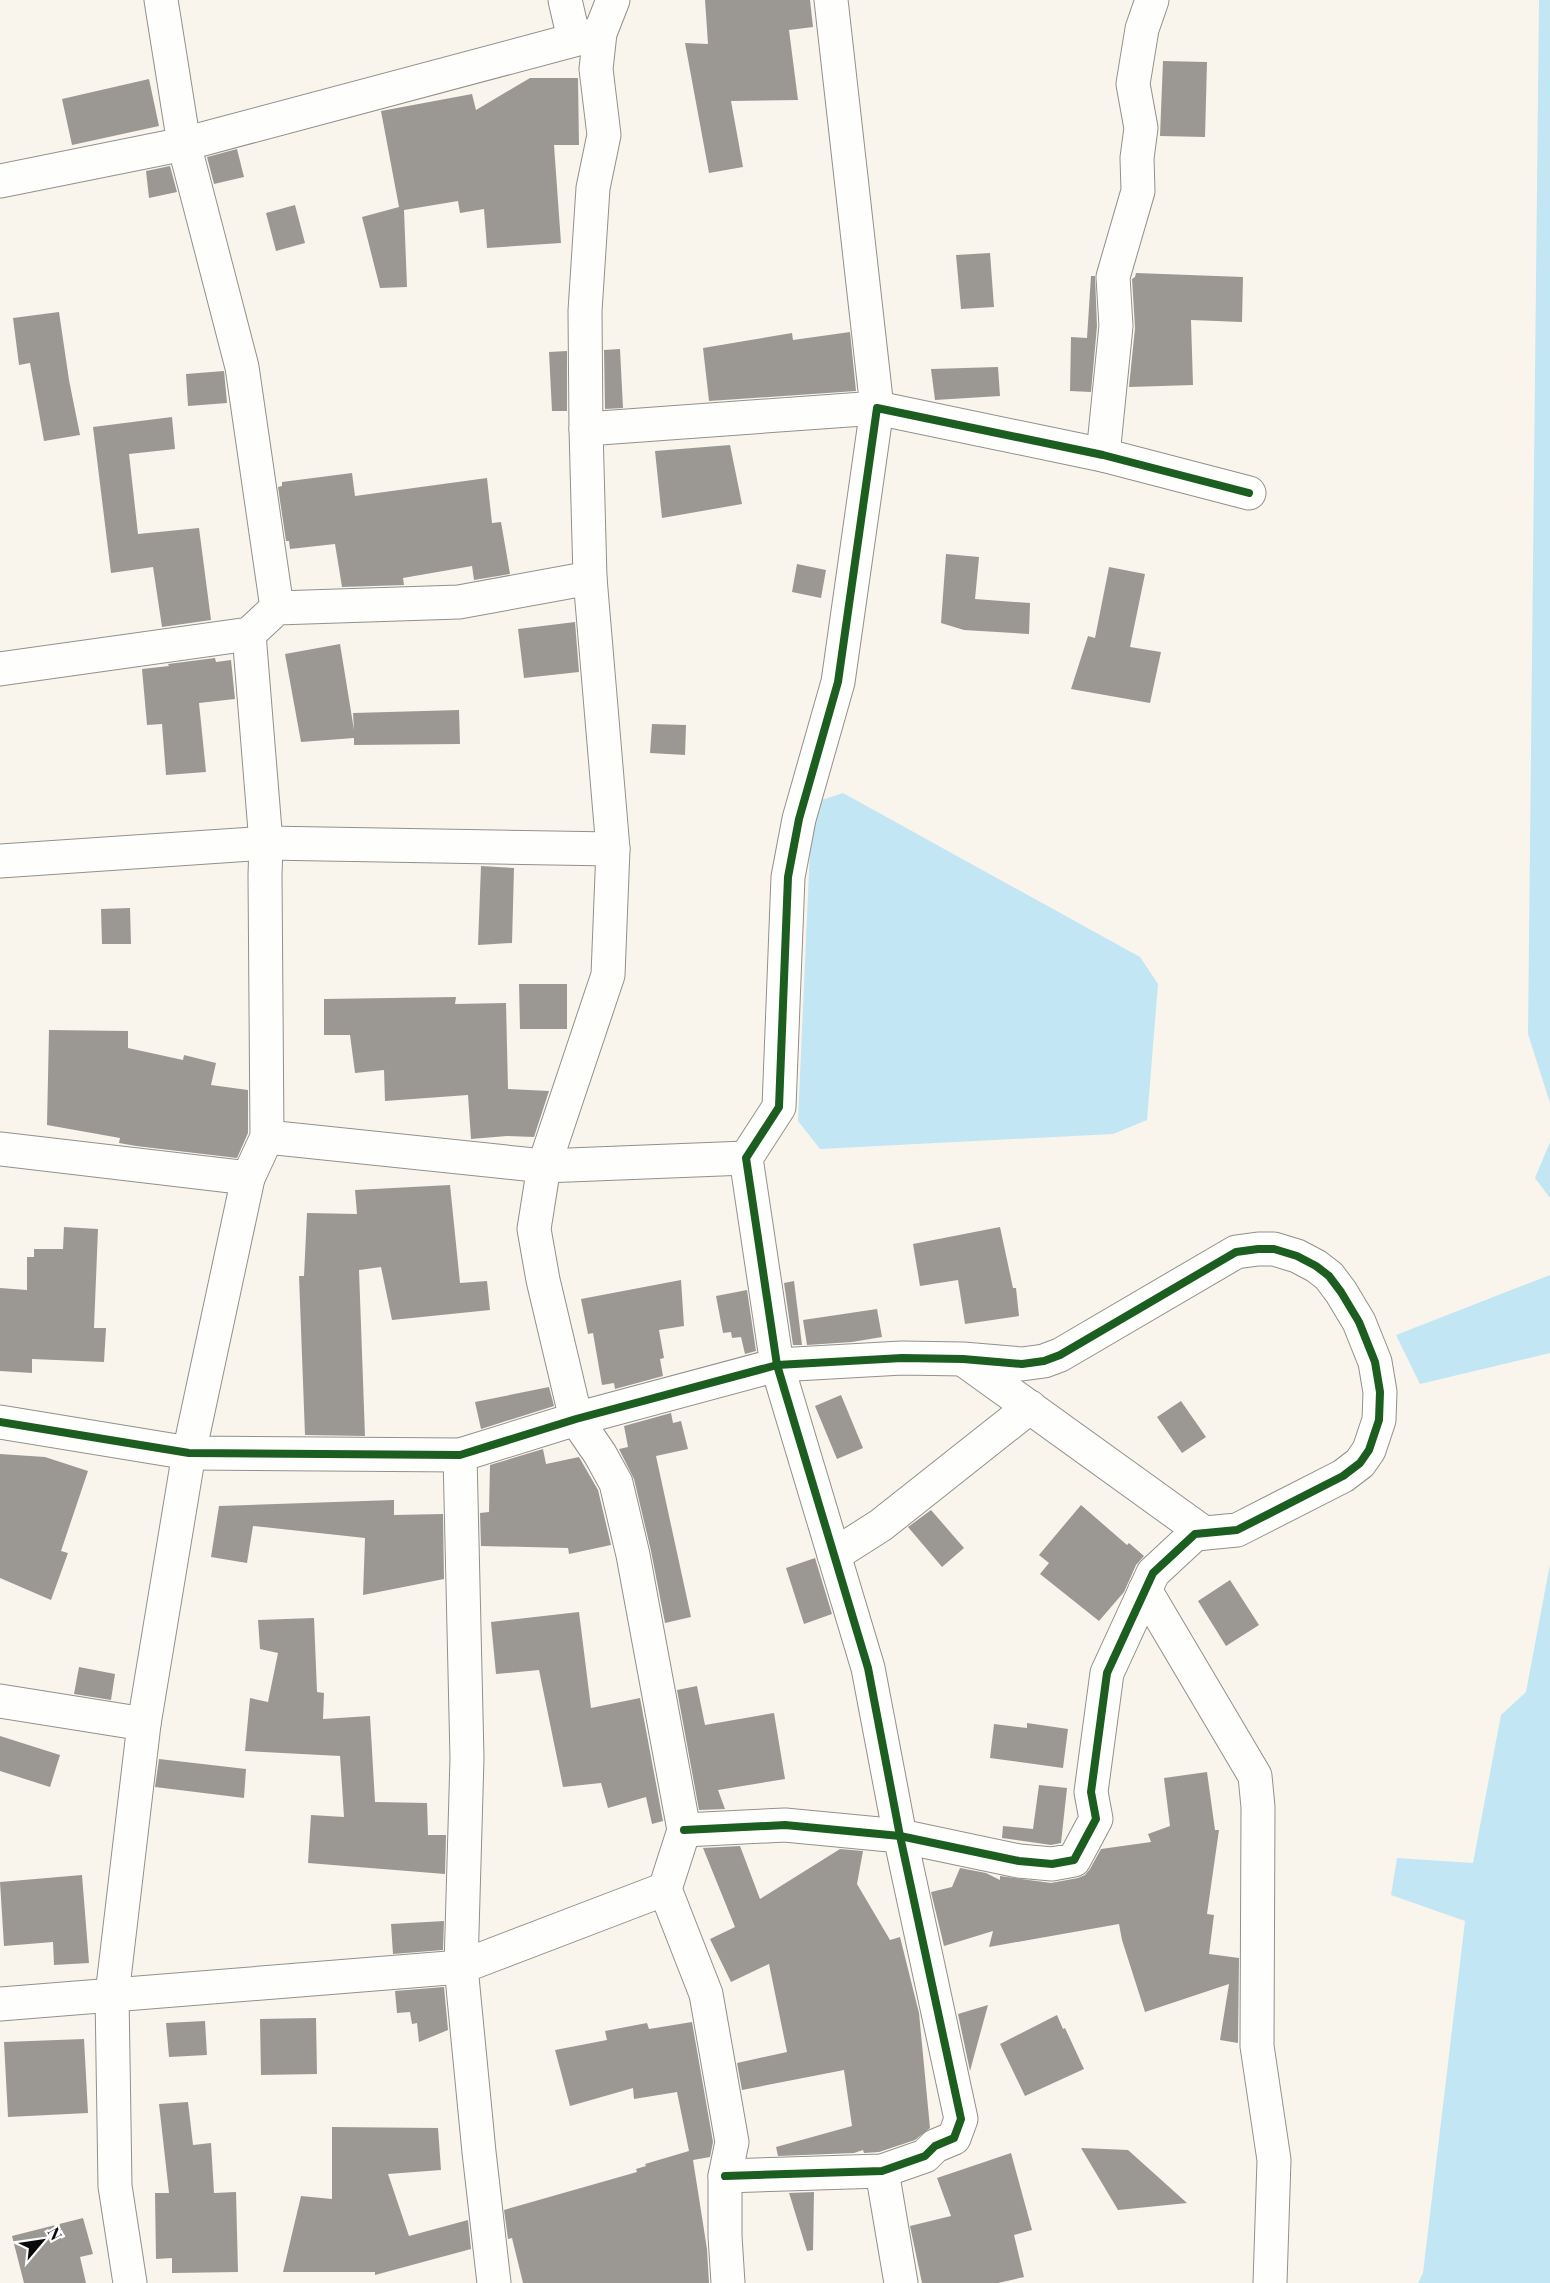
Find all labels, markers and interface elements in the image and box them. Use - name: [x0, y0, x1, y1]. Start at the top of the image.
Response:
- north arrow: [12, 2211, 72, 2271]
- text: N: [44, 2223, 68, 2244]

